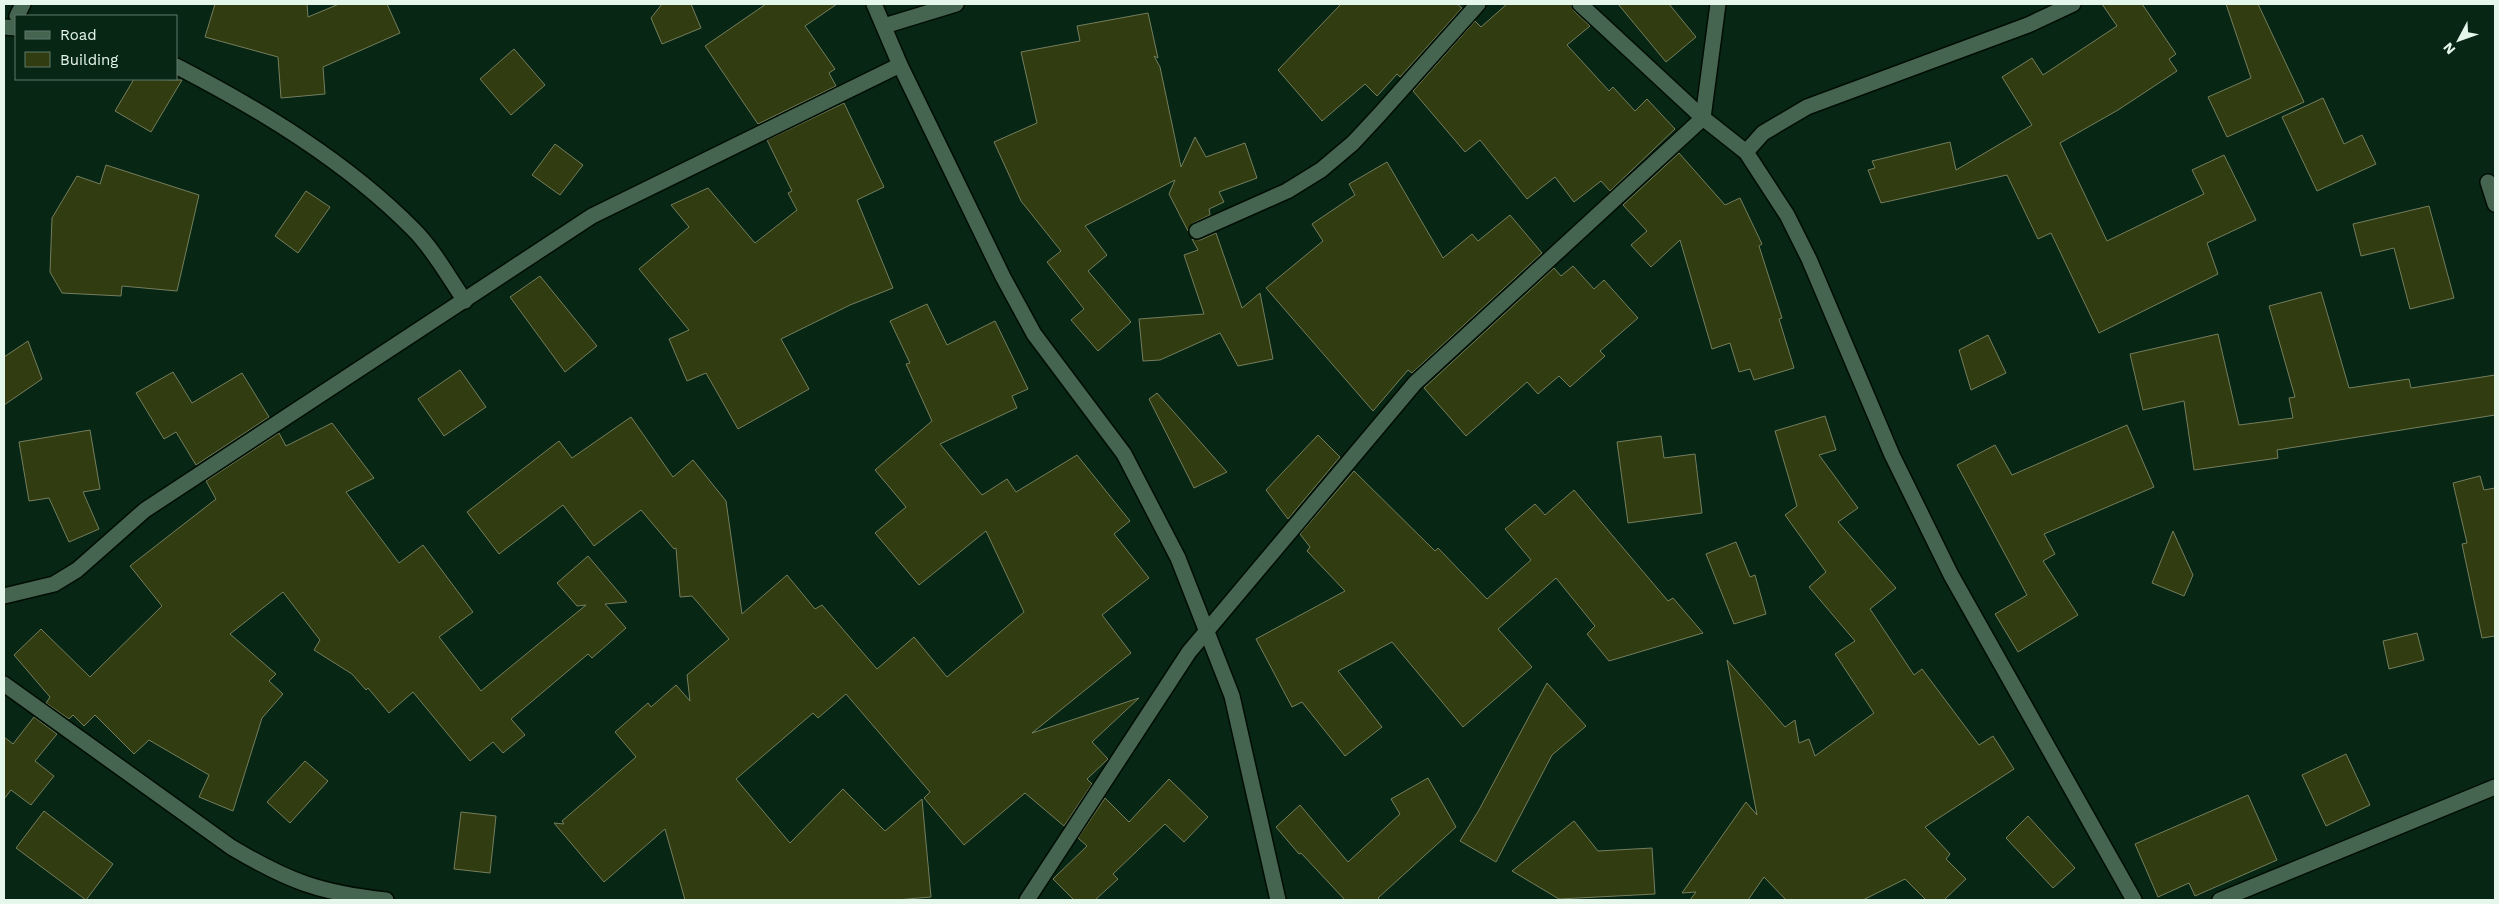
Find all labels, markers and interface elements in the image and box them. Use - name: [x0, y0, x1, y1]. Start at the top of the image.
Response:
- legend: [15, 15, 178, 80]
- north arrow: [2434, 15, 2484, 65]
- text: Road: [60, 26, 97, 44]
- text: N: [2440, 39, 2459, 58]
- text: Building: [60, 51, 118, 69]

